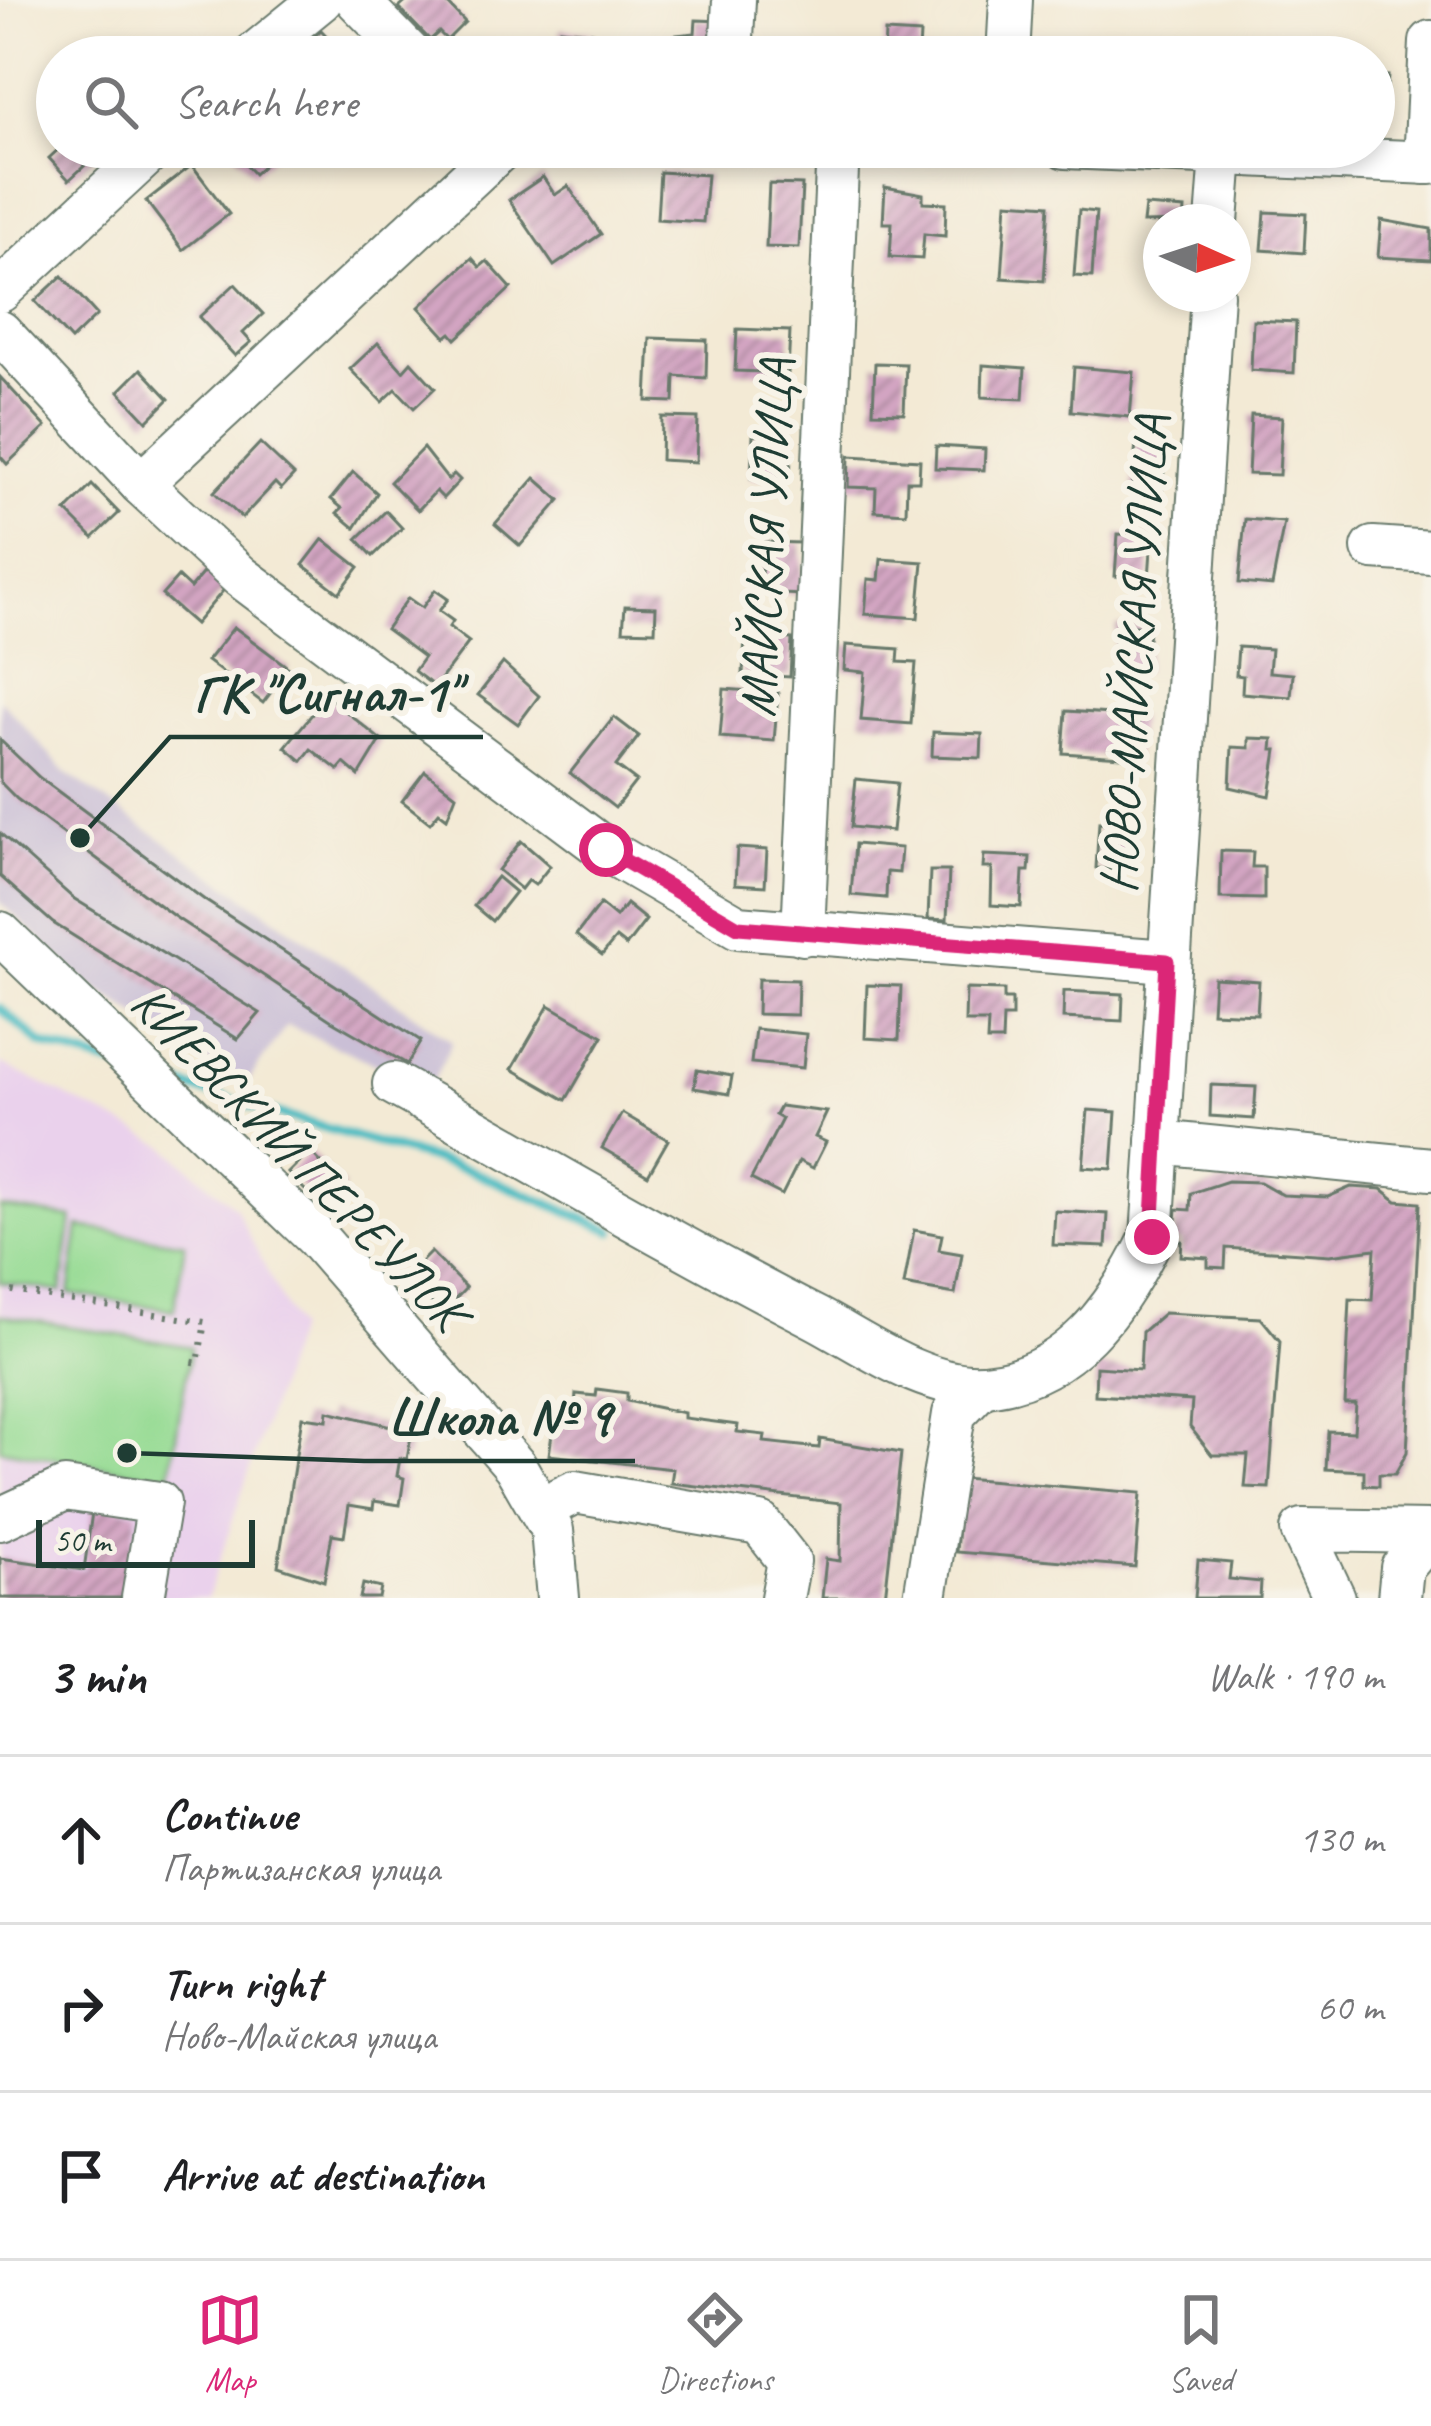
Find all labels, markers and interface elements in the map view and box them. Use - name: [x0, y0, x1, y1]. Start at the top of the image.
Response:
- search box: [36, 36, 1395, 168]
- icon: search: [78, 69, 144, 135]
- text: Search here: [174, 74, 357, 131]
- north arrow: [1143, 204, 1251, 312]
- street label: МАЙСКАЯ УЛИЦА: [725, 356, 807, 719]
- street label: НОВО-МАЙСКАЯ УЛИЦА: [1085, 412, 1183, 895]
- callout: ГК "Сигнал-1": [170, 647, 483, 737]
- text: ГК "Сигнал-1": [194, 659, 470, 727]
- route start: [579, 823, 633, 877]
- street label: КИЕВСКИЙ ПЕРЕУЛОК: [118, 971, 487, 1350]
- route end: [1125, 1210, 1179, 1264]
- callout: Школа № 9: [364, 1371, 635, 1461]
- text: Школа № 9: [387, 1383, 616, 1451]
- scale bar: [36, 1514, 255, 1567]
- text: 50 m: [54, 1520, 110, 1562]
- text: 3 min: [48, 1644, 146, 1708]
- text: Walk · 190 m: [1207, 1652, 1383, 1701]
- text: Continue: [162, 1787, 296, 1844]
- icon: ahead: [48, 1807, 114, 1873]
- text: 130 m: [1299, 1815, 1383, 1864]
- text: Партизанская улица: [162, 1844, 440, 1893]
- text: Turn right: [162, 1955, 320, 2012]
- icon: right: [48, 1975, 114, 2041]
- text: 60 m: [1317, 1983, 1383, 2032]
- text: Ново-Майская улица: [162, 2012, 436, 2061]
- icon: arrive: [48, 2143, 114, 2209]
- text: Arrive at destination: [162, 2147, 484, 2204]
- tab: Map: [197, 2287, 263, 2401]
- tab: Directions: [658, 2287, 773, 2401]
- tab: Saved: [1168, 2287, 1234, 2401]

